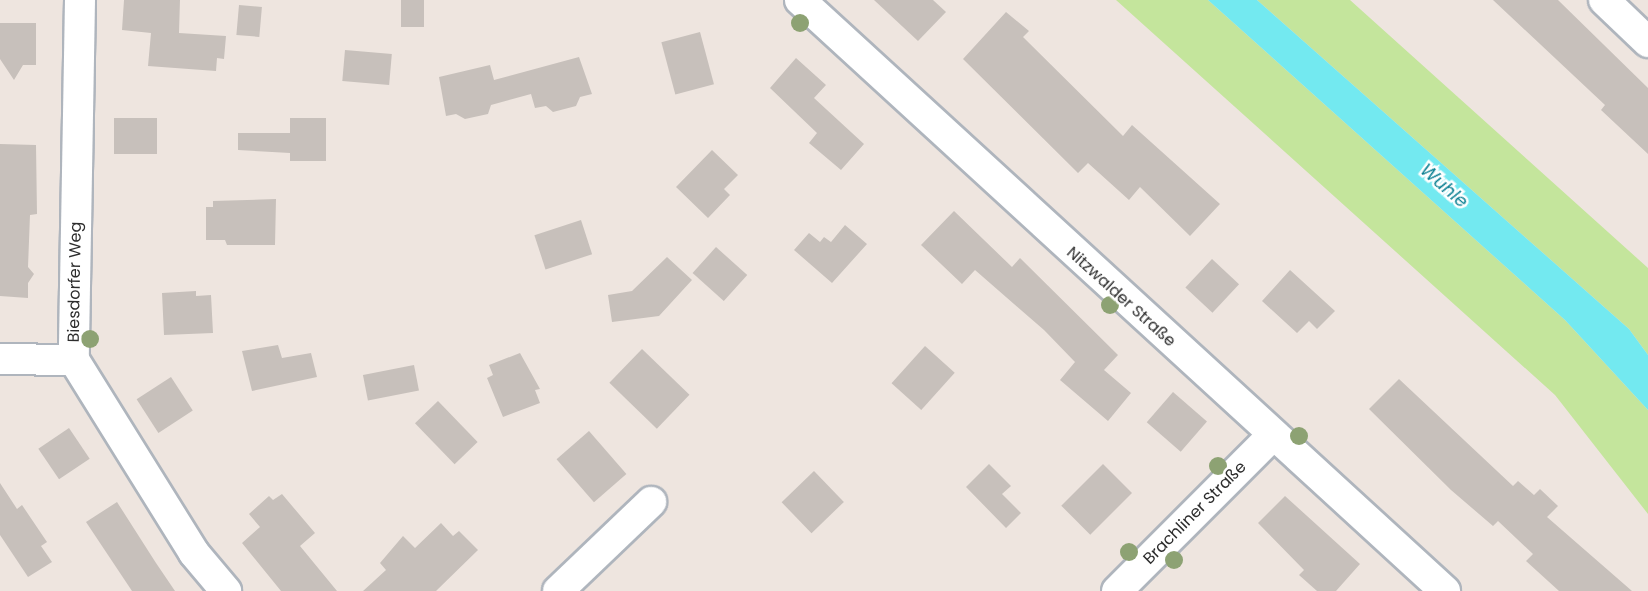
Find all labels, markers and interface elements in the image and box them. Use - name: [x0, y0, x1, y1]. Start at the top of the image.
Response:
- water label: Wuhle: [1416, 159, 1472, 213]
- street label: Biesdorfer Weg: [64, 221, 86, 343]
- street label: Nitzwalder Straße: [1063, 243, 1179, 351]
- street label: Brachliner Straße: [1140, 458, 1250, 568]

